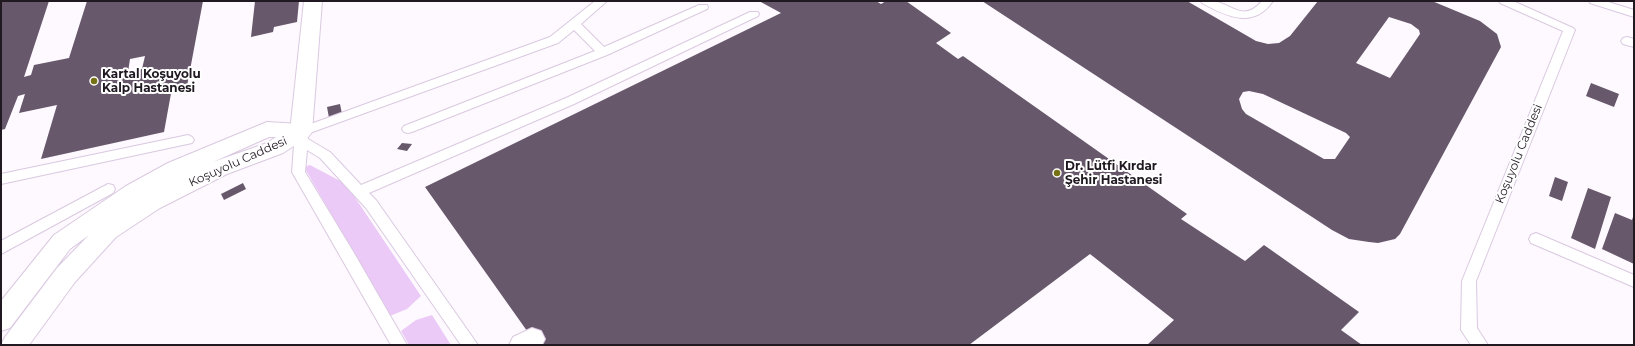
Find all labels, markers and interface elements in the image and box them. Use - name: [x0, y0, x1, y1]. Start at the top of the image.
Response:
- place label: Kartal Koşuyolu Kalp Hastanesi: [102, 67, 201, 95]
- marker: Kartal Koşuyolu Kalp Hastanesi: [89, 76, 99, 86]
- street label: Koşuyolu Caddesi: [1492, 102, 1546, 206]
- street label: Koşuyolu Caddesi: [187, 134, 289, 190]
- place label: Dr. Lütfi Kırdar Şehir Hastanesi: [1065, 159, 1162, 187]
- marker: Dr. Lütfi Kırdar Şehir Hastanesi: [1052, 168, 1062, 178]

